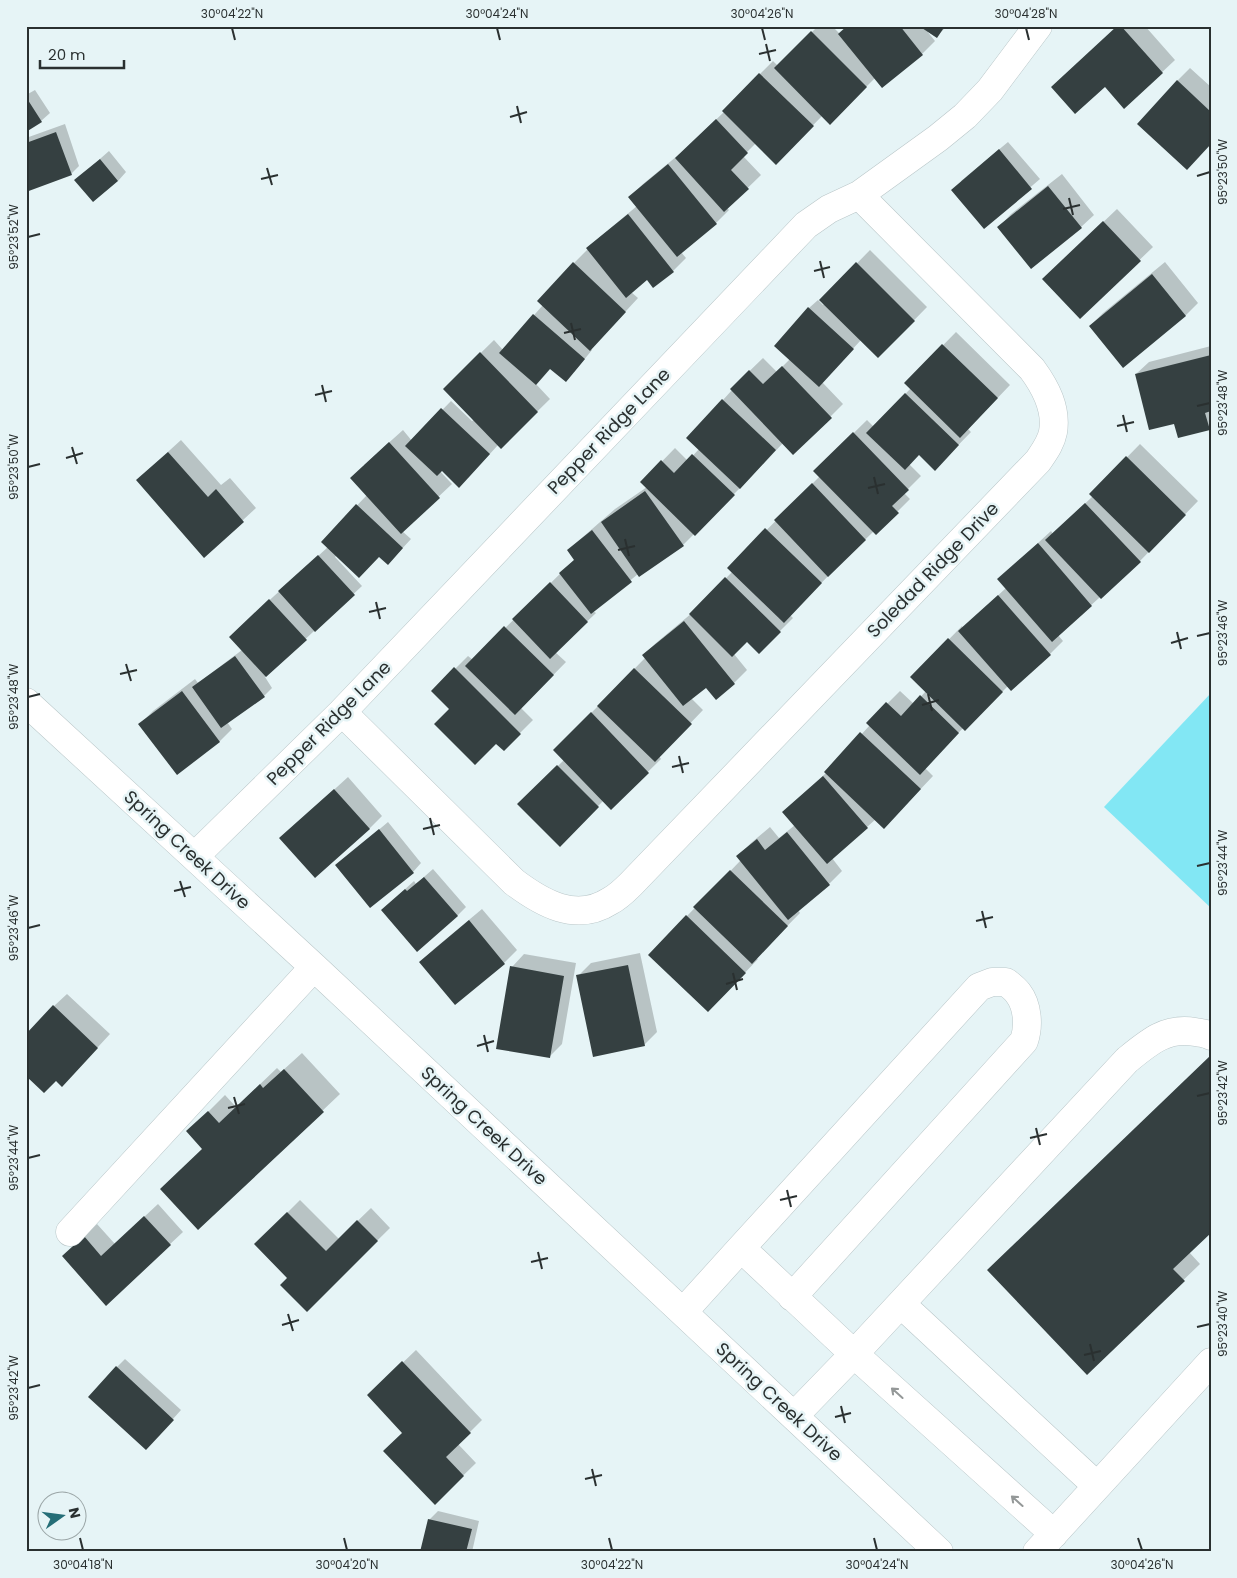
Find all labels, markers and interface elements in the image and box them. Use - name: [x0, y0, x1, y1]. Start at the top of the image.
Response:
- text: 30°04'22"N: [201, 5, 263, 22]
- text: 30°04'24"N: [466, 5, 528, 22]
- text: 30°04'26"N: [731, 5, 793, 22]
- text: 30°04'28"N: [995, 5, 1057, 22]
- scale bar: [40, 38, 124, 70]
- text: 20 m: [48, 44, 86, 65]
- text: 95°23'50"W: [1214, 139, 1231, 205]
- text: 95°23'52"W: [5, 204, 22, 270]
- street label: Pepper Ridge Lane: [542, 362, 676, 499]
- text: 95°23'48"W: [1214, 370, 1231, 436]
- text: 95°23'50"W: [5, 434, 22, 500]
- street label: Soledad Ridge Drive: [861, 496, 1004, 643]
- text: 95°23'46"W: [1214, 600, 1231, 666]
- street label: Pepper Ridge Lane: [261, 655, 396, 790]
- text: 95°23'48"W: [5, 664, 22, 730]
- street label: Spring Creek Drive: [119, 784, 256, 915]
- text: 95°23'44"W: [1214, 830, 1231, 896]
- text: 95°23'46"W: [5, 895, 22, 961]
- street label: Spring Creek Drive: [416, 1060, 553, 1191]
- text: 95°23'42"W: [1214, 1060, 1231, 1126]
- text: 95°23'44"W: [5, 1125, 22, 1191]
- text: 95°23'40"W: [1214, 1291, 1231, 1357]
- street label: Spring Creek Drive: [711, 1336, 848, 1467]
- text: 95°23'42"W: [5, 1355, 22, 1421]
- one-way arrow: [890, 1387, 903, 1398]
- north arrow: [38, 1490, 88, 1540]
- one-way arrow: [1011, 1496, 1024, 1507]
- text: N: [64, 1505, 86, 1520]
- text: 30°04'18"N: [53, 1556, 113, 1573]
- text: 30°04'20"N: [316, 1556, 378, 1573]
- text: 30°04'22"N: [581, 1556, 643, 1573]
- text: 30°04'24"N: [846, 1556, 908, 1573]
- text: 30°04'26"N: [1111, 1556, 1173, 1573]

